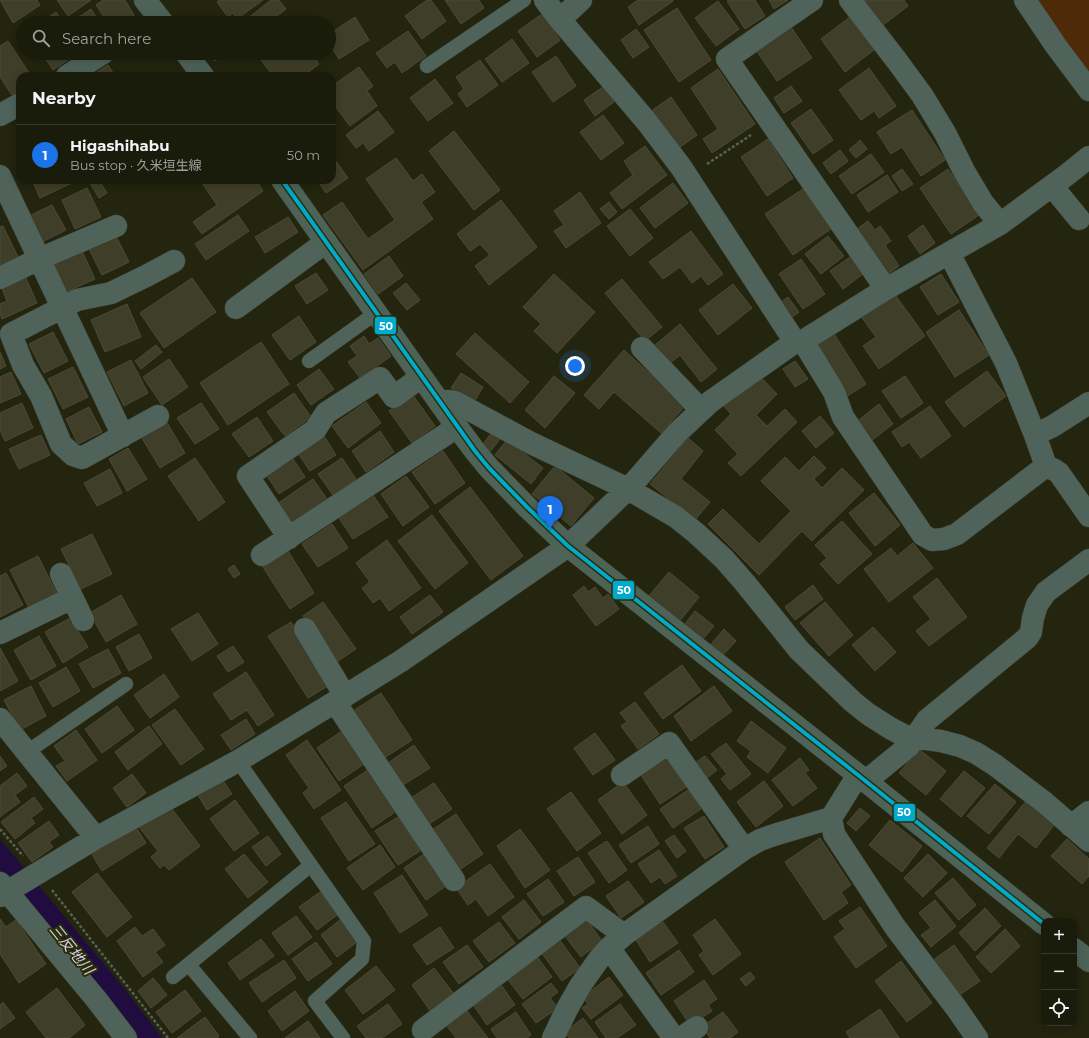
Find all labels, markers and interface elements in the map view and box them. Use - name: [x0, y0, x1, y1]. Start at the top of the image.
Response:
- search box: [16, 16, 336, 60]
- icon: search: [30, 27, 52, 49]
- text: Search here: [62, 29, 151, 48]
- text: Nearby: [32, 88, 96, 108]
- text: Higashihabu: [70, 136, 170, 155]
- text: 1: [42, 147, 48, 163]
- text: 50 m: [287, 147, 320, 163]
- text: Bus stop · 久米垣生線: [70, 157, 202, 173]
- line badge: 50: [374, 316, 397, 335]
- text: 50: [379, 319, 394, 333]
- your location: [565, 356, 585, 376]
- pin: 1: [537, 496, 563, 529]
- line badge: 50: [612, 580, 635, 600]
- text: 50: [617, 583, 632, 597]
- line badge: 50: [893, 803, 916, 822]
- text: 50: [897, 805, 912, 819]
- map controls: [1041, 918, 1077, 1026]
- button: +: [1041, 918, 1077, 954]
- water label: 三反地川: [46, 920, 100, 980]
- button: −: [1041, 954, 1077, 990]
- button: locate: [1041, 990, 1077, 1026]

